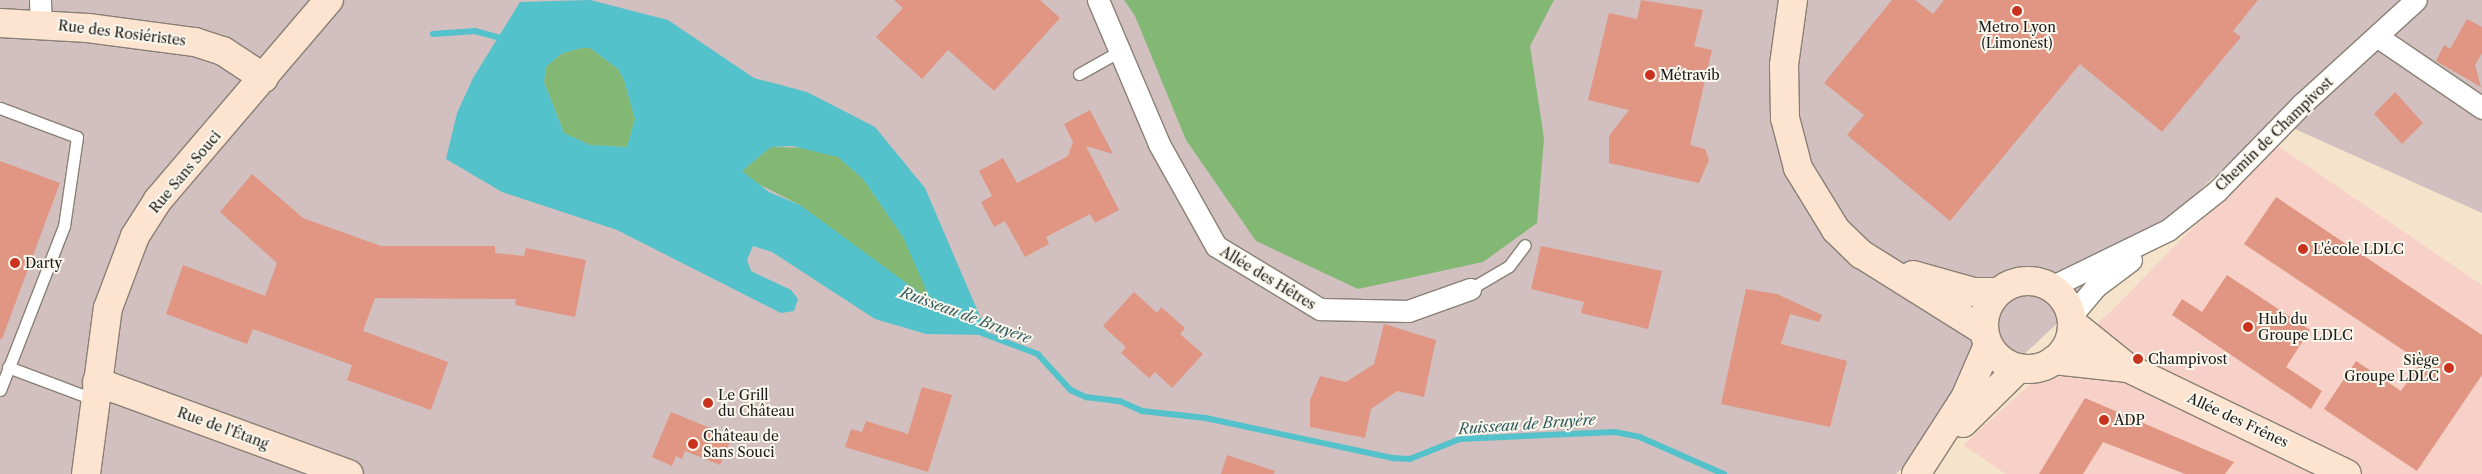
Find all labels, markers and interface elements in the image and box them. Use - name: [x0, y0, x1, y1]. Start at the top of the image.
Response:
- marker: Metro Lyon (Limonest): [2011, 5, 2023, 17]
- street label: Rue des Rosiéristes: [57, 17, 187, 49]
- place label: Metro Lyon (Limonest): [1978, 19, 2056, 52]
- place label: Métravib: [1660, 67, 1720, 83]
- marker: Métravib: [1644, 69, 1656, 81]
- street label: Chemin de Champivost: [2212, 74, 2336, 194]
- street label: Rue Sans Souci: [146, 128, 224, 216]
- place label: L'école LDLC: [2313, 241, 2404, 257]
- street label: Allée des Hêtres: [1217, 243, 1319, 313]
- marker: L'école LDLC: [2297, 243, 2309, 255]
- place label: Darty: [25, 255, 62, 271]
- marker: Darty: [9, 257, 21, 269]
- water label: Ruisseau de Bruyère: [898, 283, 1034, 347]
- place label: Hub du Groupe LDLC: [2258, 311, 2353, 344]
- marker: Hub du Groupe LDLC: [2242, 321, 2254, 333]
- place label: Champivost: [2148, 351, 2227, 367]
- place label: Siège Groupe LDLC: [2344, 352, 2439, 384]
- marker: Champivost: [2132, 353, 2144, 365]
- marker: Siège Groupe LDLC: [2443, 362, 2455, 374]
- place label: Le Grill du Château: [718, 387, 795, 420]
- street label: Allée des Frênes: [2185, 389, 2291, 451]
- marker: Le Grill du Château: [702, 397, 714, 409]
- street label: Rue de l'Étang: [175, 404, 271, 452]
- water label: Ruisseau de Bruyère: [1458, 410, 1596, 438]
- place label: ADP: [2114, 412, 2145, 428]
- marker: ADP: [2098, 414, 2110, 426]
- place label: Château de Sans Souci: [703, 428, 779, 461]
- marker: Château de Sans Souci: [687, 438, 699, 450]

